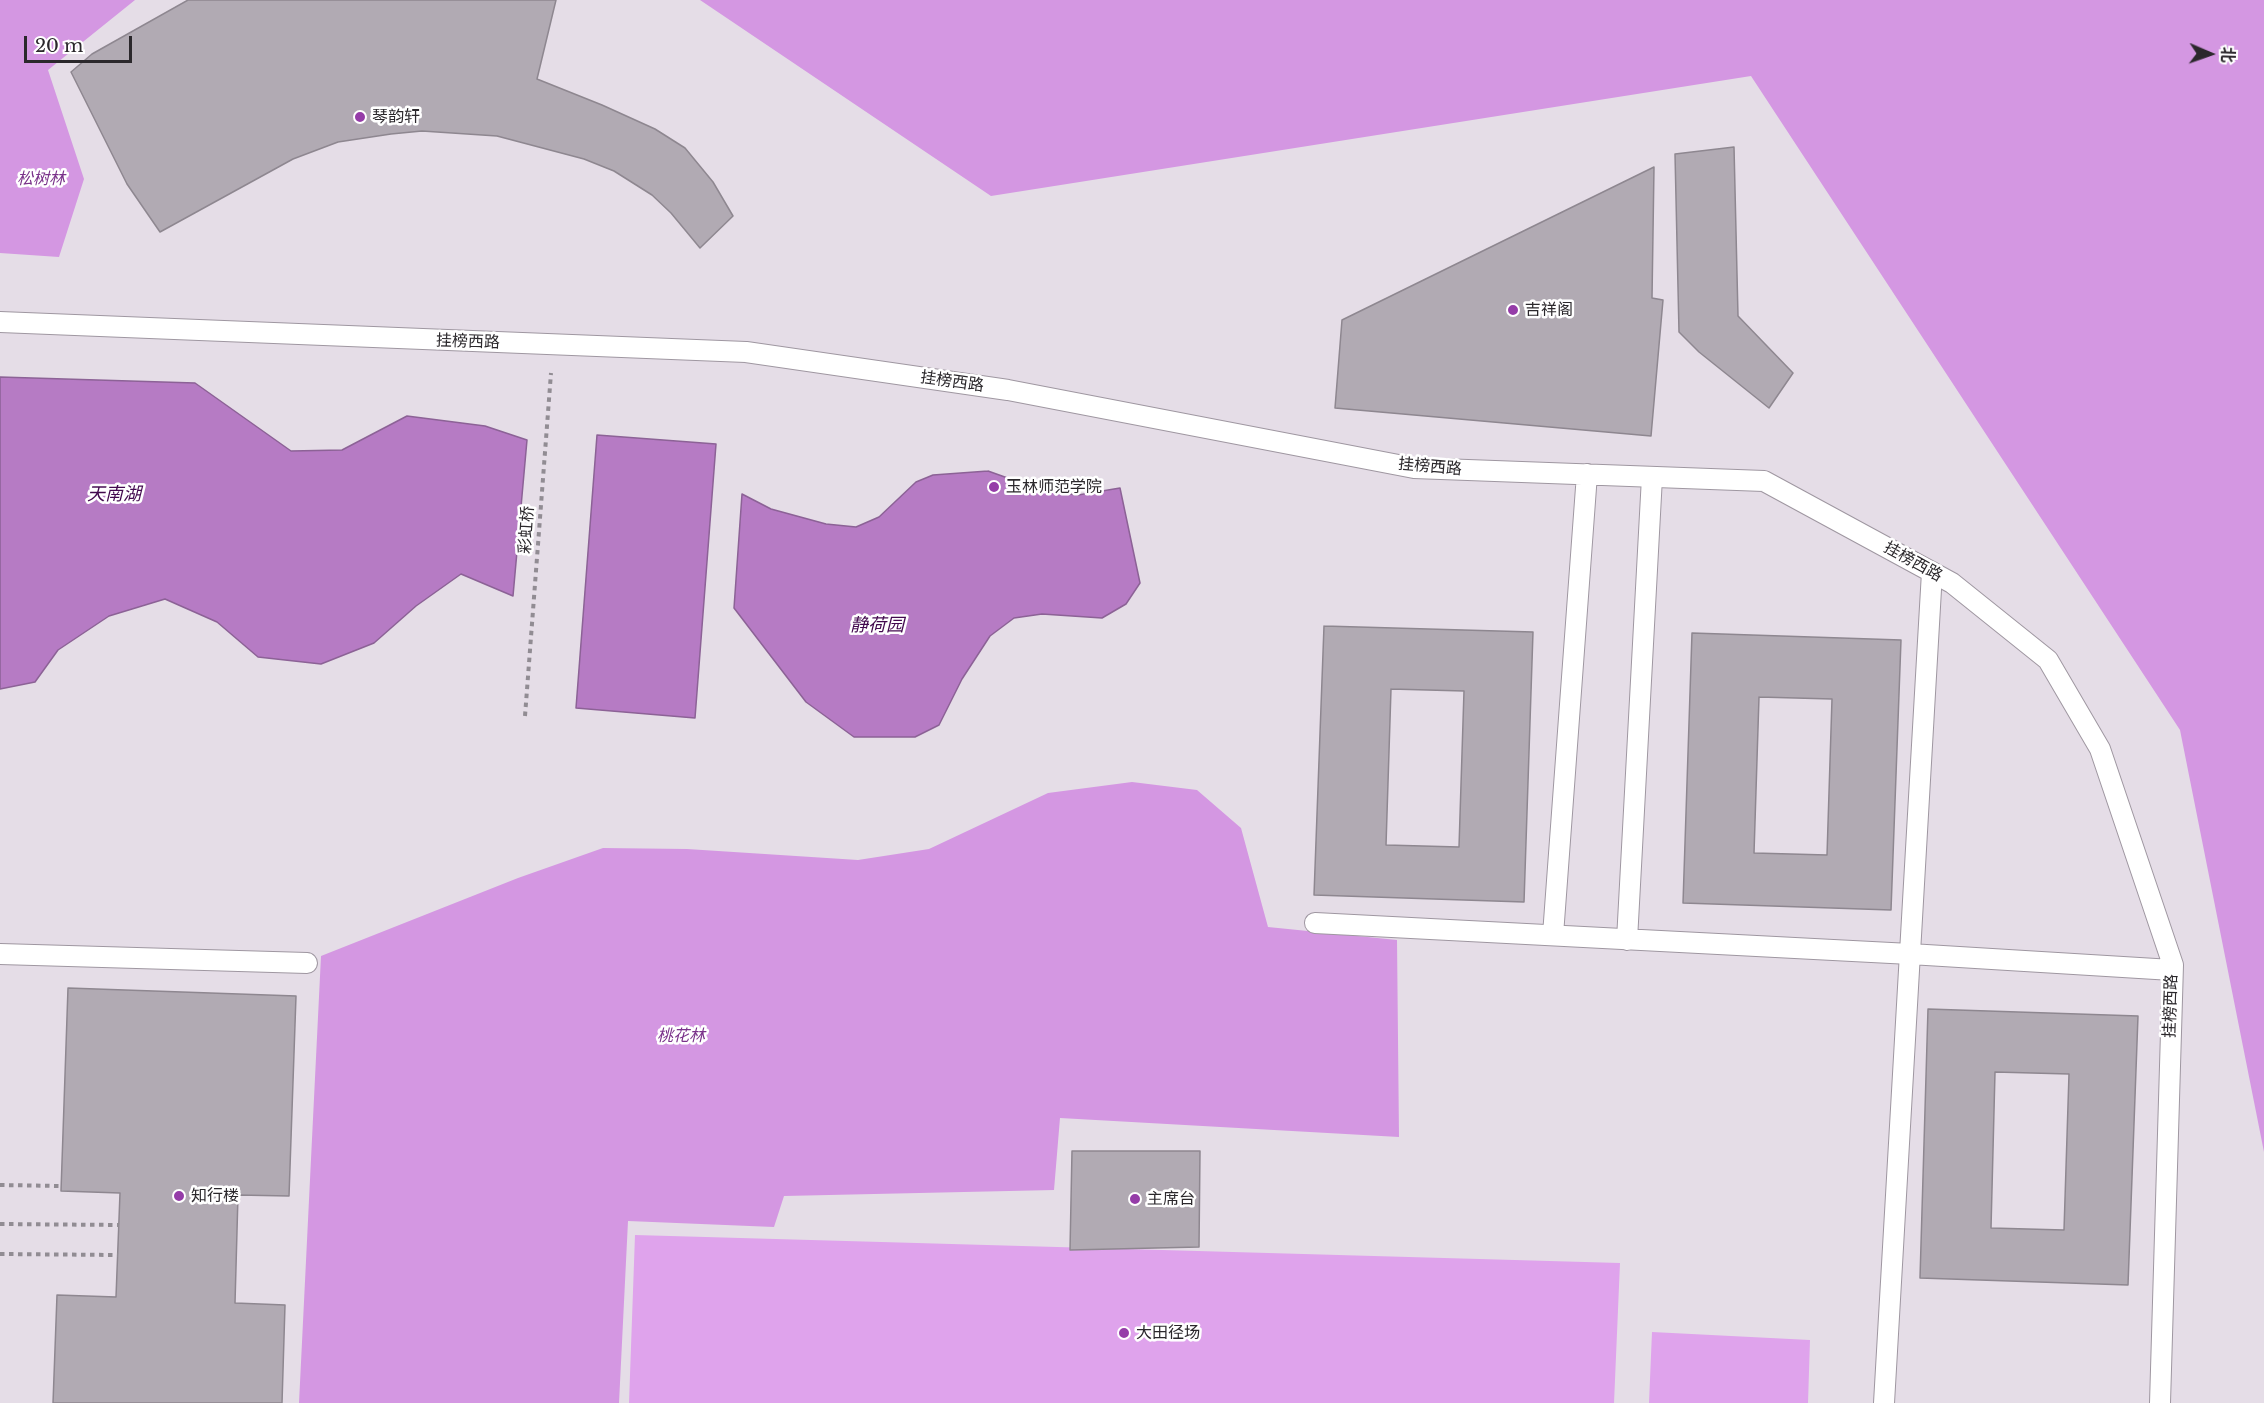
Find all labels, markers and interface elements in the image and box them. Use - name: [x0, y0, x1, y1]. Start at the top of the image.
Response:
- scale bar: [27, 24, 135, 62]
- north arrow: [2180, 24, 2240, 84]
- text: 20 m: [35, 35, 83, 57]
- text: 北: [2218, 46, 2238, 63]
- place label: 琴韵轩: [372, 107, 420, 127]
- marker: 琴韵轩: [353, 110, 367, 124]
- park label: 松树林: [17, 169, 65, 189]
- place label: 吉祥阁: [1525, 300, 1573, 320]
- marker: 吉祥阁: [1506, 303, 1520, 317]
- street label: 挂榜西路: [436, 331, 500, 353]
- street label: 挂榜西路: [919, 368, 985, 396]
- street label: 挂榜西路: [1397, 455, 1463, 479]
- place label: 玉林师范学院: [1006, 477, 1102, 497]
- marker: 玉林师范学院: [987, 480, 1001, 494]
- water label: 天南湖: [87, 484, 141, 506]
- street label: 彩虹桥: [516, 505, 538, 555]
- street label: 挂榜西路: [1880, 538, 1946, 586]
- water label: 静荷园: [850, 615, 904, 637]
- street label: 挂榜西路: [2160, 974, 2182, 1038]
- park label: 桃花林: [657, 1026, 705, 1046]
- place label: 知行楼: [191, 1186, 239, 1206]
- marker: 知行楼: [172, 1189, 186, 1203]
- place label: 主席台: [1147, 1189, 1195, 1209]
- marker: 主席台: [1128, 1192, 1142, 1206]
- place label: 大田径场: [1136, 1323, 1200, 1343]
- marker: 大田径场: [1117, 1326, 1131, 1340]

